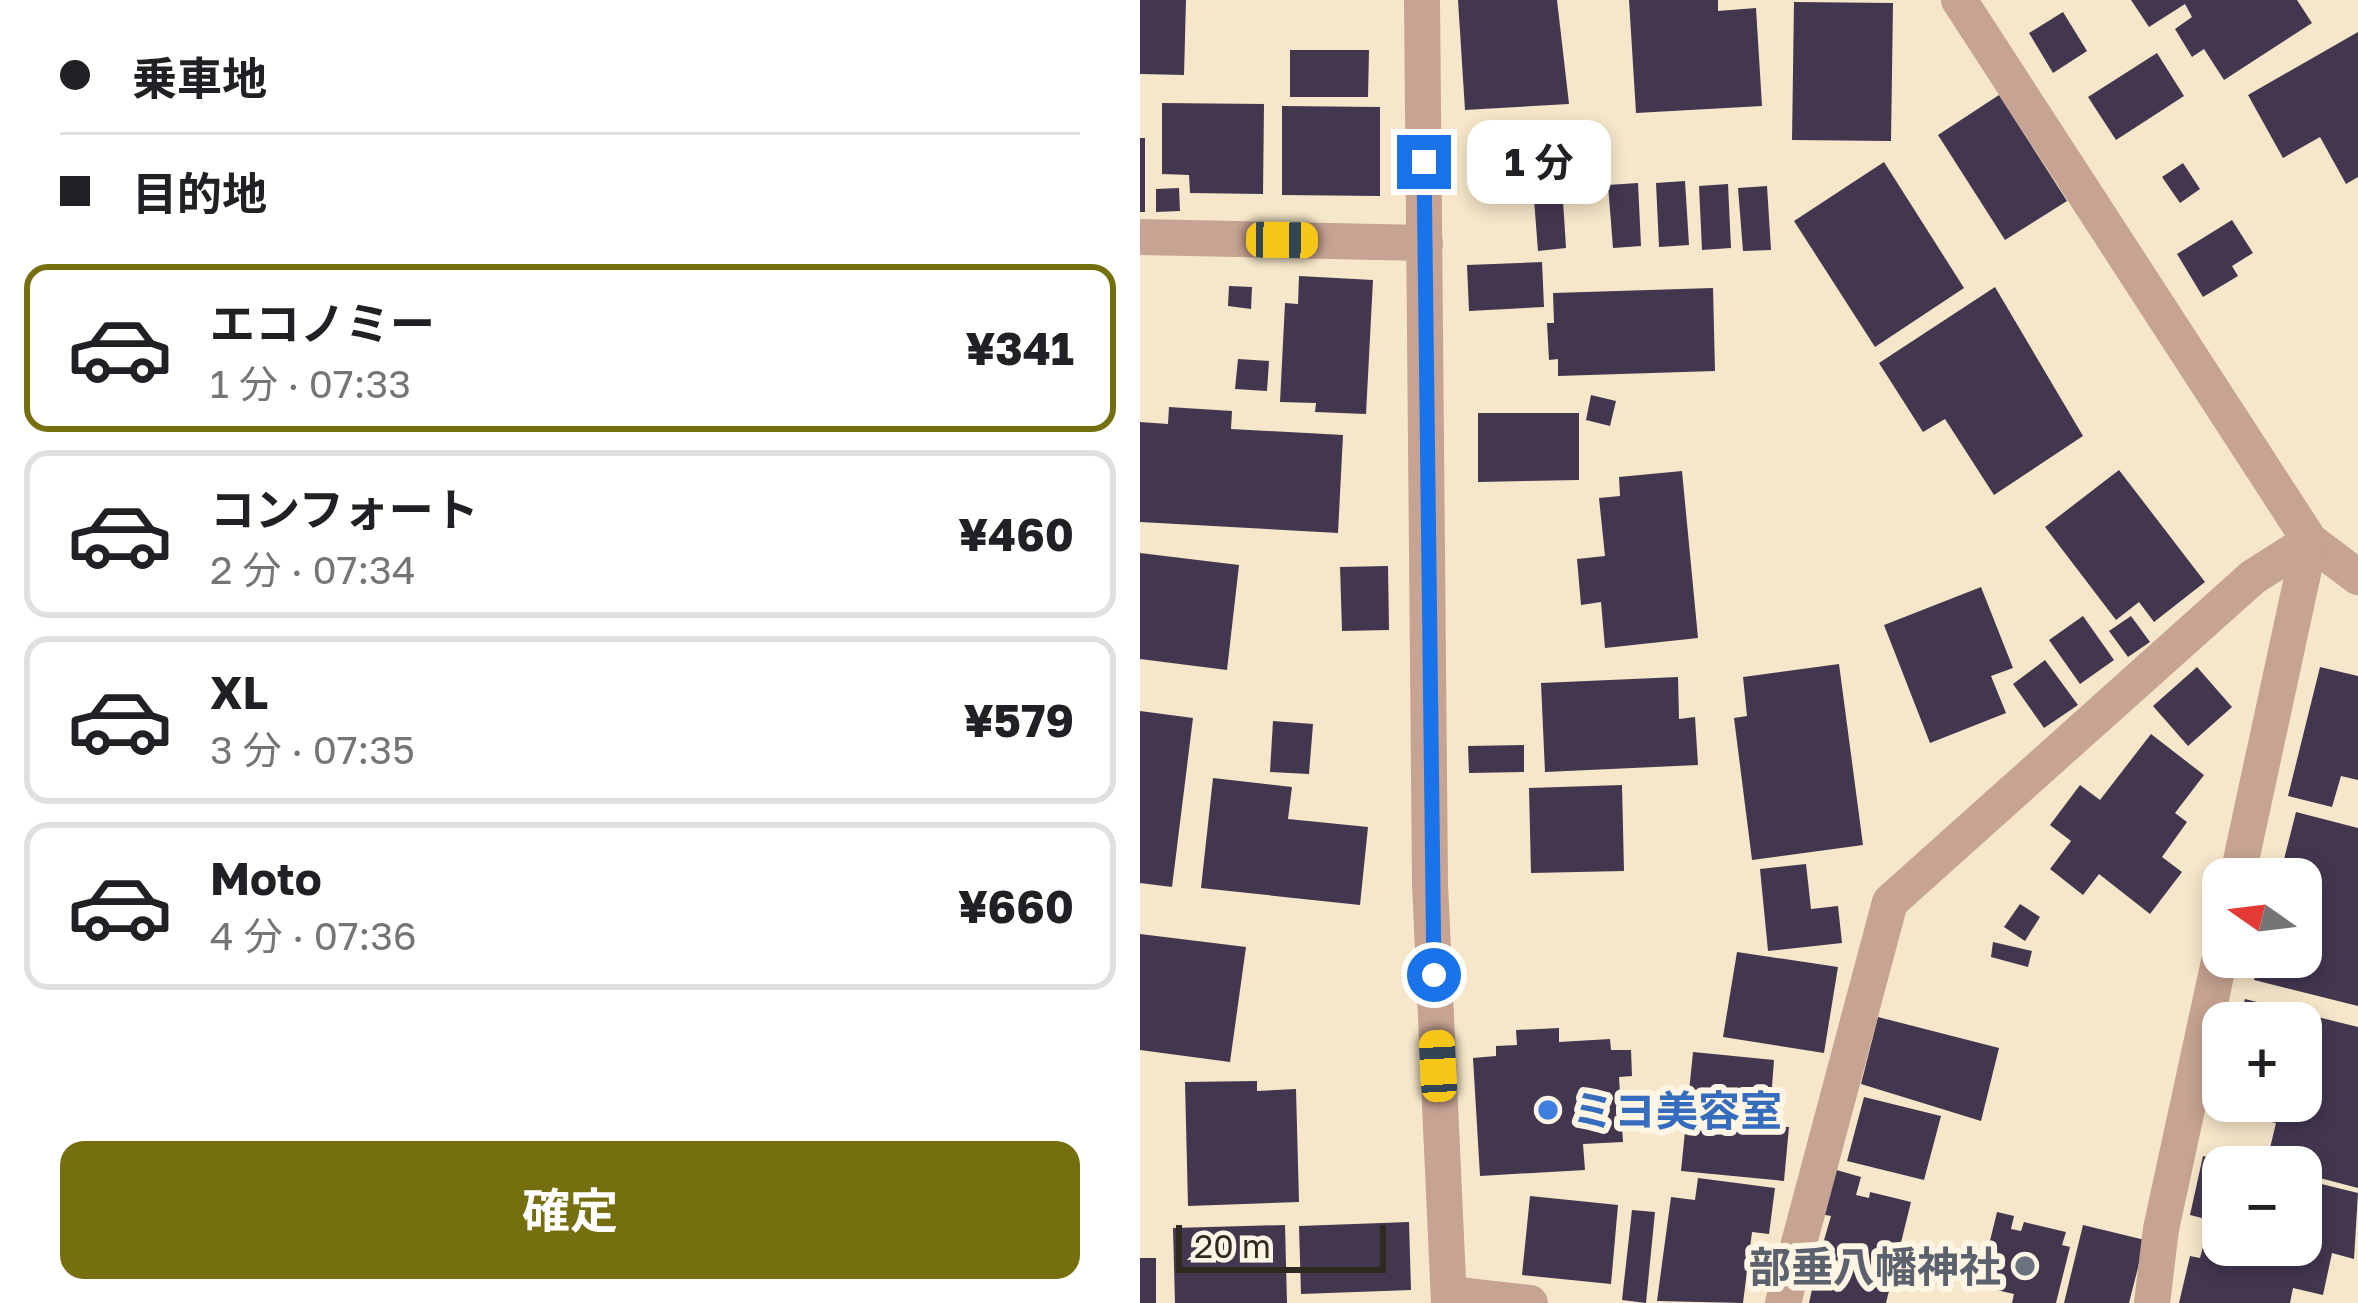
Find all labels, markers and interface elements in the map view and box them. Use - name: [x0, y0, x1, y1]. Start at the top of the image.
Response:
- text: 乗車地: [132, 51, 267, 105]
- callout: 1 分: [1466, 120, 1610, 204]
- route end: [1397, 135, 1451, 189]
- text: 1 分: [1505, 138, 1573, 185]
- text: 目的地: [132, 166, 267, 220]
- car: [1246, 221, 1318, 259]
- icon: car: [66, 294, 174, 402]
- text: エコノミー: [210, 296, 435, 350]
- text: ¥341: [966, 321, 1074, 375]
- text: 1 分 · 07:33: [210, 360, 411, 407]
- icon: car: [66, 480, 174, 588]
- text: コンフォート: [210, 482, 479, 536]
- text: ¥460: [958, 507, 1074, 561]
- text: 2 分 · 07:34: [210, 546, 416, 593]
- text: XL: [210, 665, 268, 719]
- icon: car: [66, 666, 174, 774]
- text: ¥579: [964, 693, 1074, 747]
- text: 3 分 · 07:35: [210, 726, 415, 773]
- text: Moto: [210, 851, 322, 905]
- icon: car: [66, 852, 174, 960]
- north arrow: [2202, 858, 2322, 978]
- map controls: [2202, 858, 2322, 1266]
- text: ¥660: [958, 879, 1074, 933]
- text: 4 分 · 07:36: [210, 912, 417, 959]
- route start: [1407, 948, 1461, 1002]
- button: +: [2202, 1002, 2322, 1122]
- car: [1418, 1029, 1458, 1103]
- place label: ミヨ美容室: [1572, 1085, 1782, 1135]
- marker: ミヨ美容室: [1535, 1097, 1561, 1123]
- button: 確定: [60, 1141, 1080, 1279]
- button: −: [2202, 1146, 2322, 1266]
- scale bar: [1176, 1219, 1386, 1272]
- text: 20 m: [1194, 1226, 1271, 1265]
- place label: 部垂八幡神社: [1749, 1241, 2001, 1291]
- marker: 部垂八幡神社: [2012, 1253, 2038, 1279]

